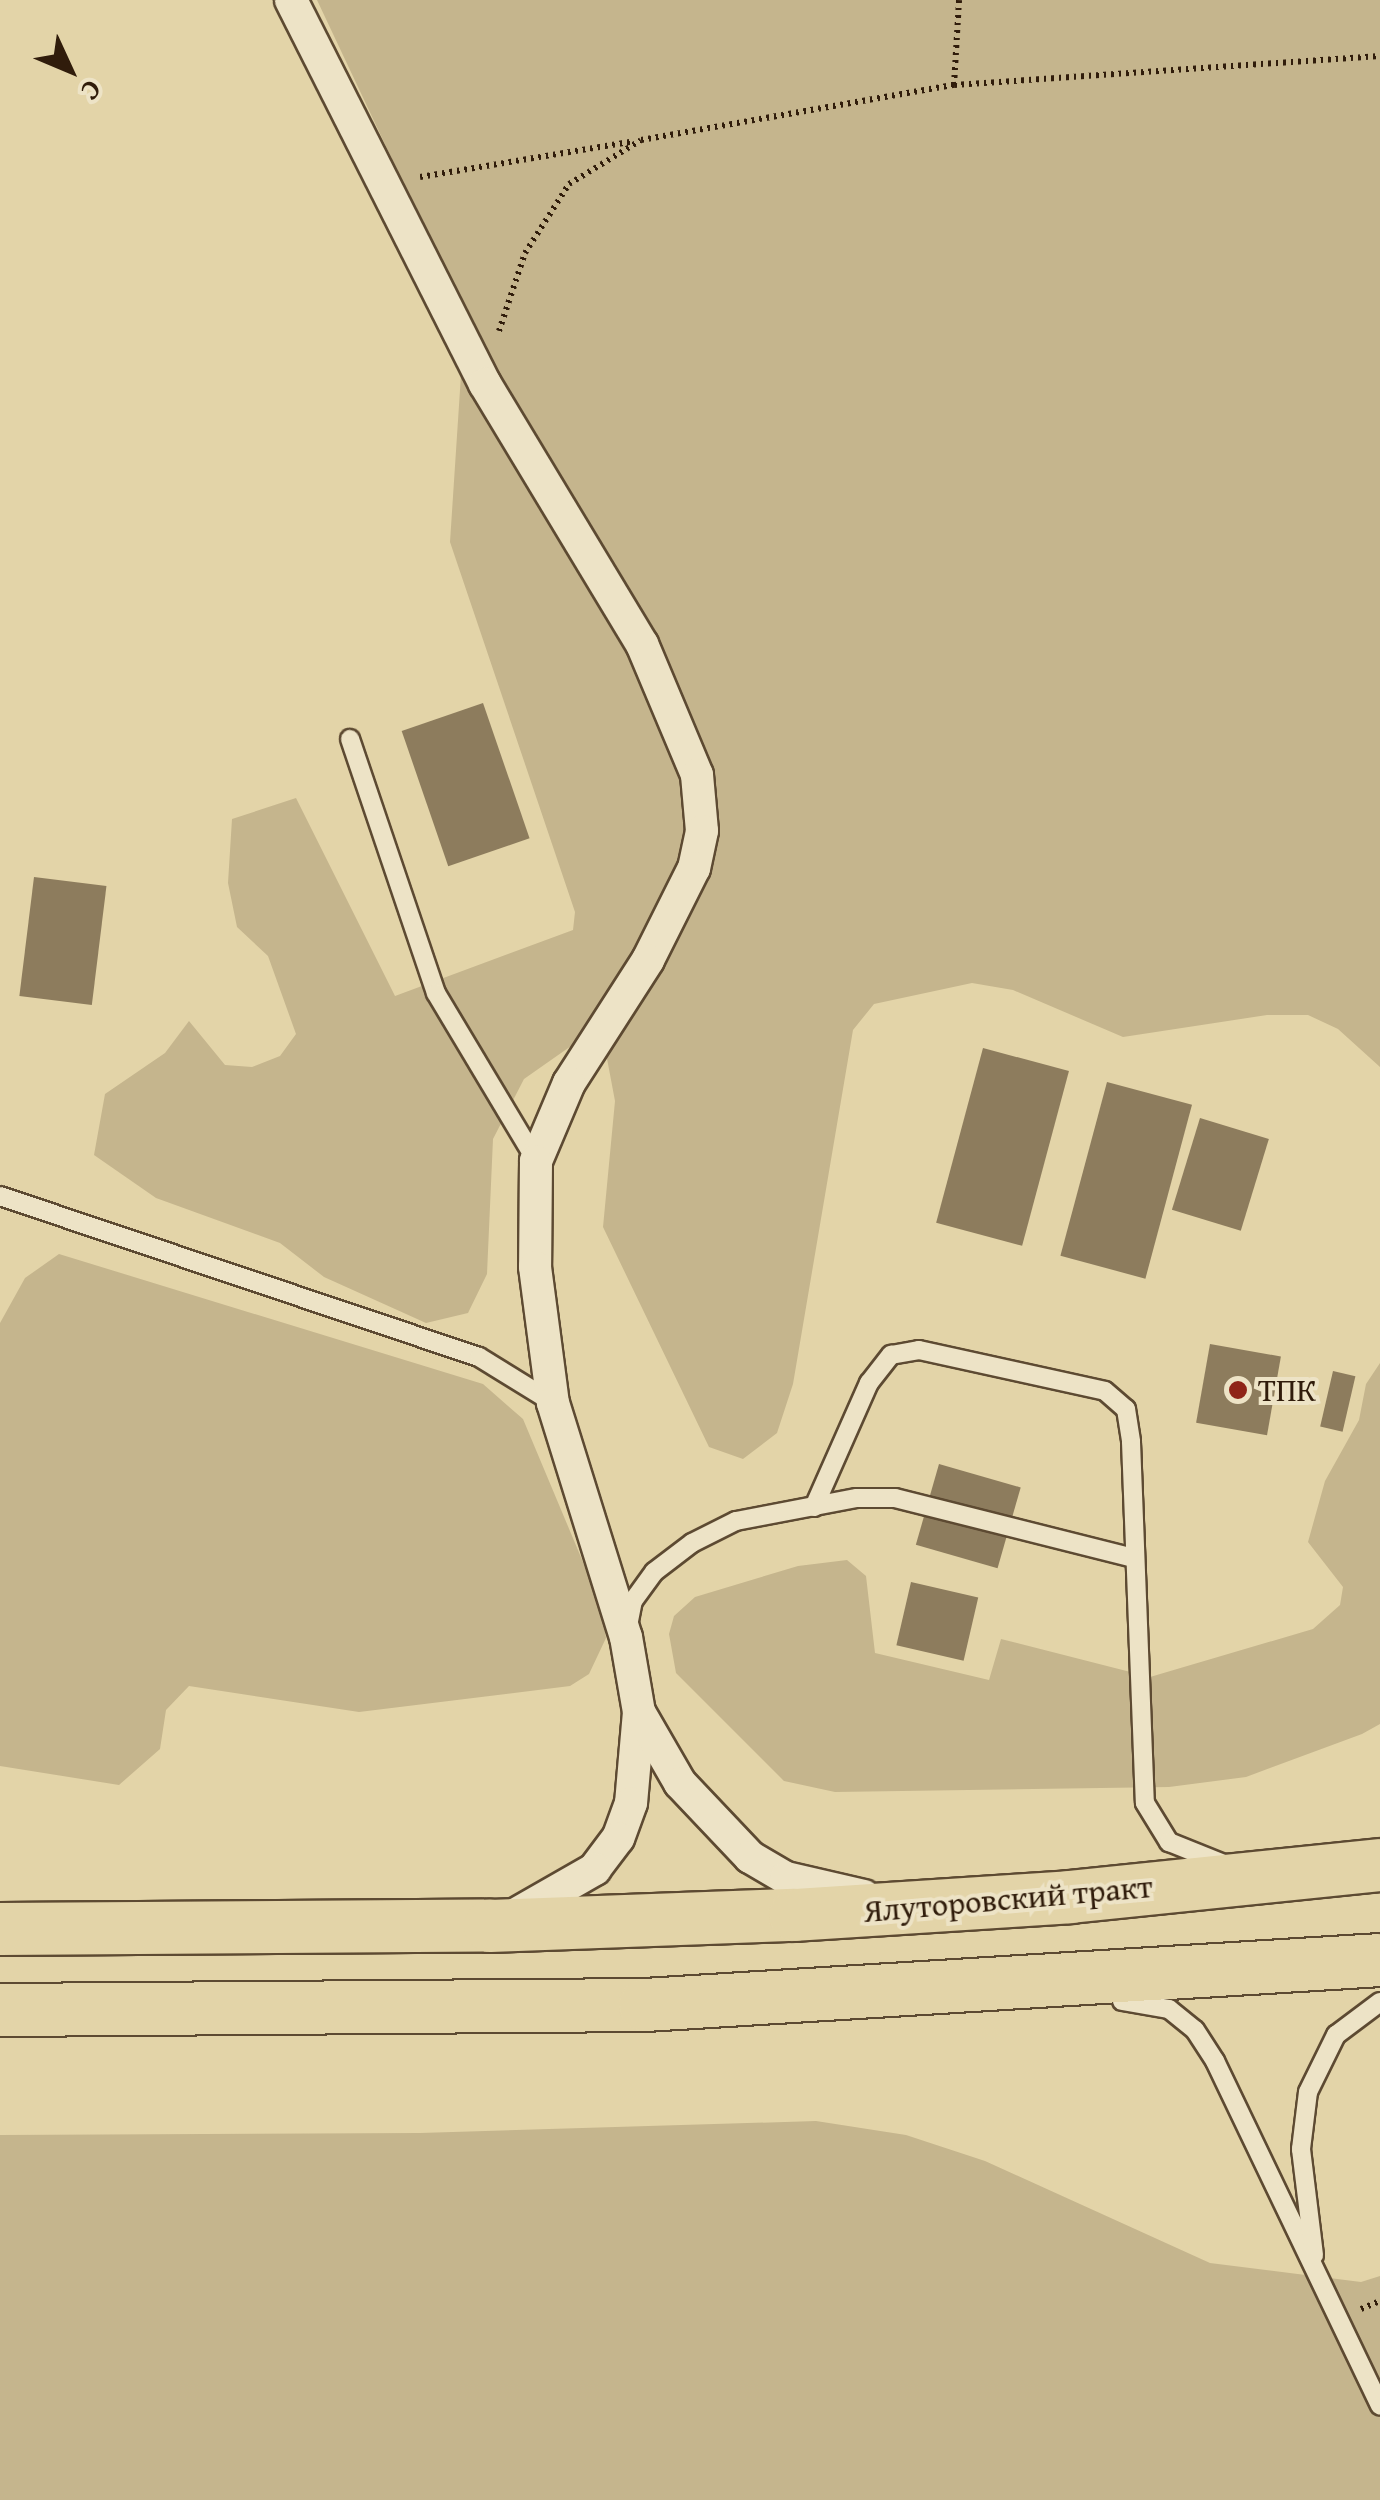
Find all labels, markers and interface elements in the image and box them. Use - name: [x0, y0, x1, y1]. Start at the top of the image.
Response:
- north arrow: [20, 20, 120, 120]
- text: С: [72, 71, 112, 111]
- place label: ТПК: [1258, 1371, 1316, 1409]
- marker: ТПК: [1227, 1379, 1249, 1401]
- street label: Ялуторовский тракт: [862, 1867, 1154, 1931]

